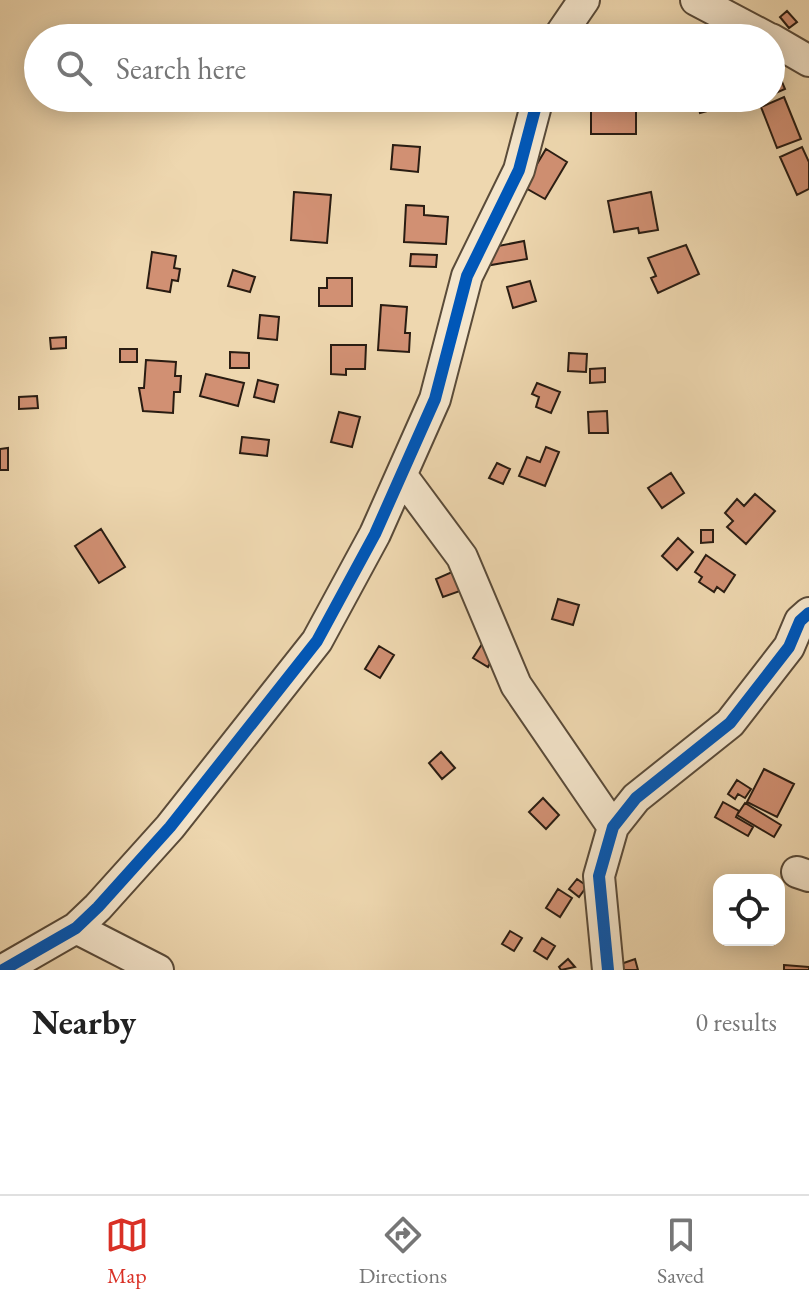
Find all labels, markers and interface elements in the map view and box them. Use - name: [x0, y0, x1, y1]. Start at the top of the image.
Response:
- search box: [24, 24, 785, 112]
- icon: search: [52, 46, 96, 90]
- text: Search here: [116, 49, 246, 88]
- map controls: [713, 874, 785, 946]
- button: locate: [713, 874, 785, 946]
- text: Nearby: [32, 1000, 136, 1044]
- text: 0 results: [696, 1005, 777, 1039]
- tab: Map: [105, 1213, 149, 1290]
- tab: Directions: [359, 1213, 447, 1290]
- tab: Saved: [657, 1213, 704, 1290]

